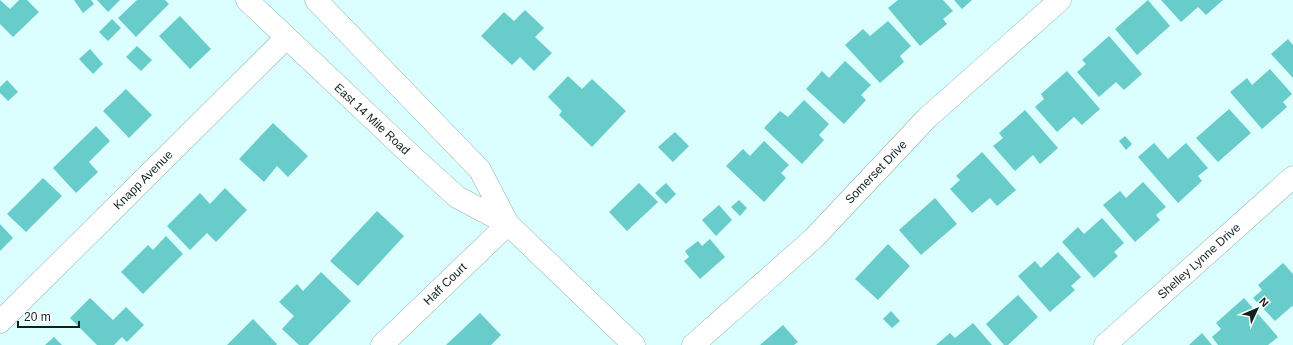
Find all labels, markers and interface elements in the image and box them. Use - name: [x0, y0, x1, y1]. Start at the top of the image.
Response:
- street label: East 14 Mile Road: [331, 80, 413, 158]
- street label: Somerset Drive: [842, 137, 910, 207]
- street label: Knapp Avenue: [111, 147, 176, 212]
- street label: Shelley Lynne Drive: [1155, 220, 1243, 302]
- street label: Haff Court: [421, 260, 470, 308]
- north arrow: [1237, 289, 1277, 329]
- text: N: [1257, 295, 1271, 309]
- scale bar: [18, 303, 79, 329]
- text: 20 m: [24, 310, 51, 324]

